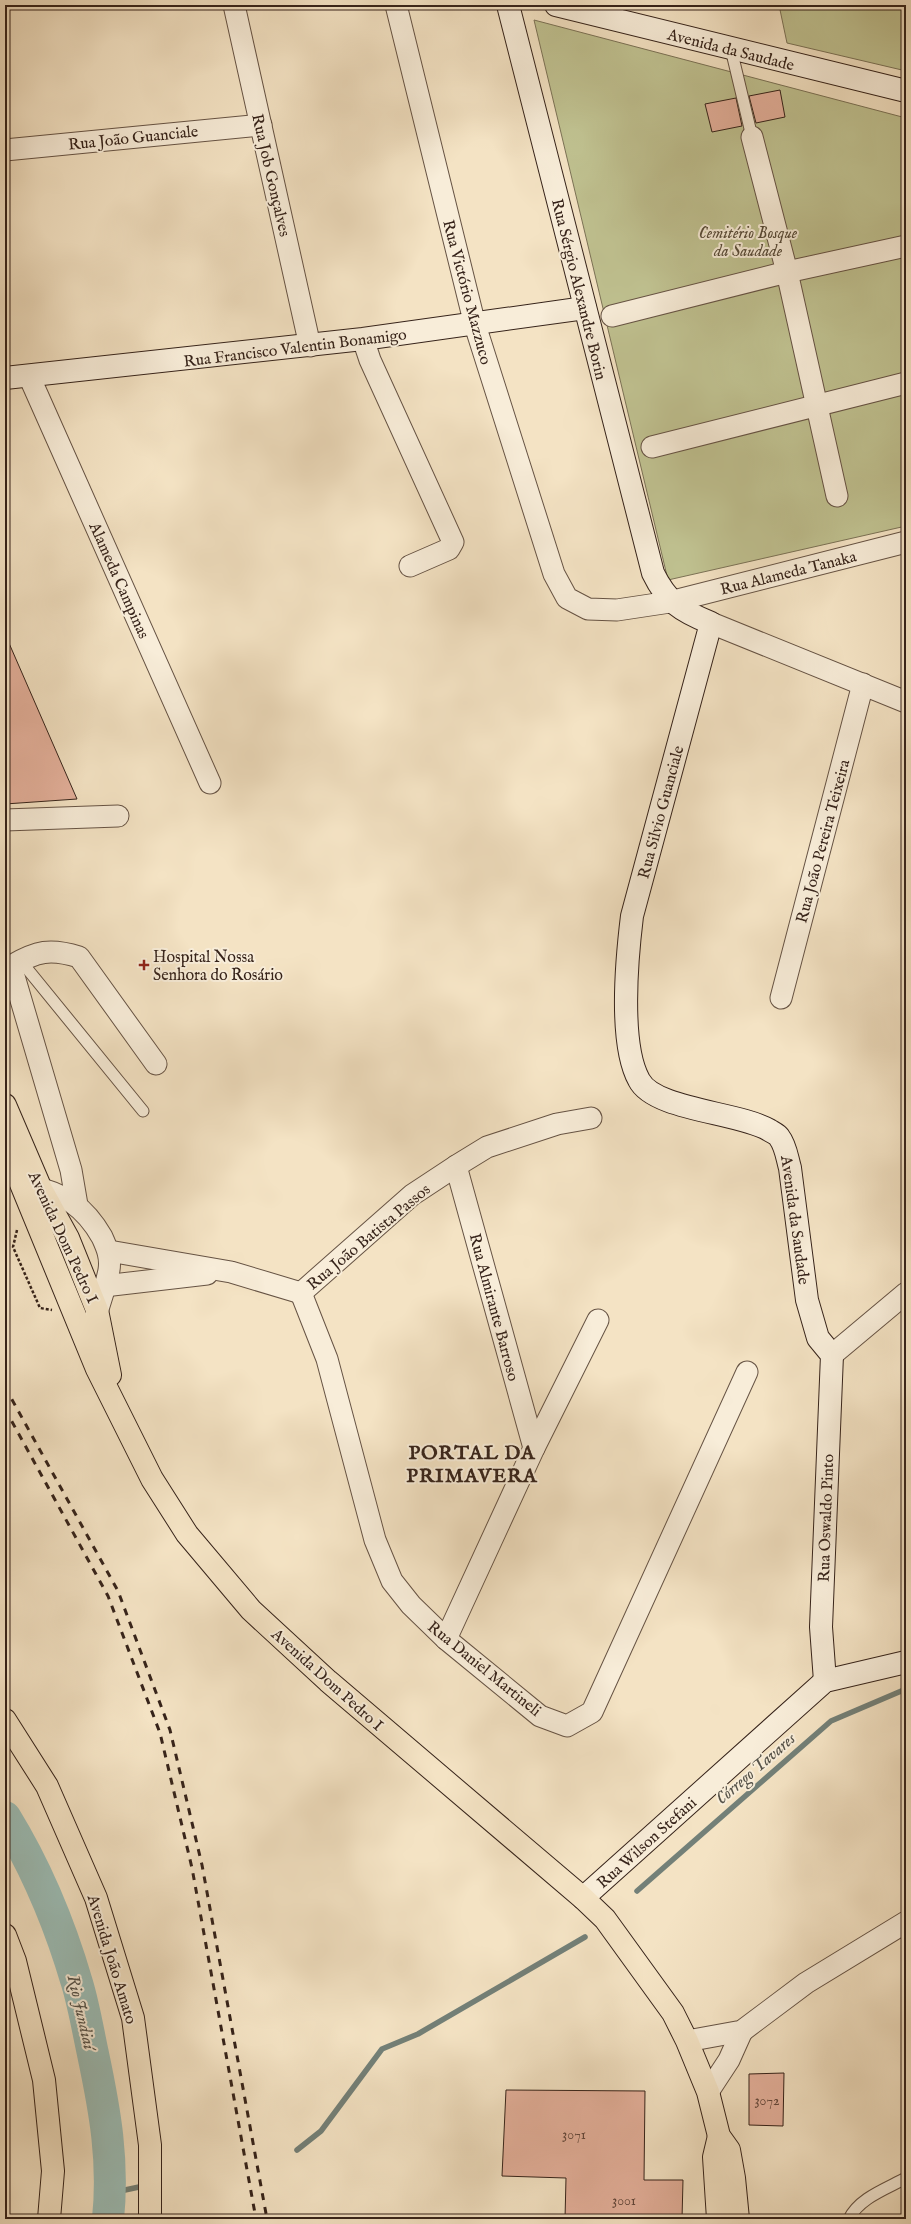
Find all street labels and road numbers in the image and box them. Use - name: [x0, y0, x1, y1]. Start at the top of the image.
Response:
- street label: Avenida da Saudade: [664, 25, 796, 76]
- street label: Rua Job Gonçalves: [246, 112, 294, 239]
- street label: Rua João Guanciale: [67, 122, 199, 156]
- street label: Rua Sérgio Alexandre Borin: [546, 197, 610, 383]
- street label: Rua Victório Mazzuco: [437, 218, 495, 367]
- street label: Rua Francisco Valentin Bonamigo: [183, 325, 408, 373]
- street label: Alameda Campinas: [83, 519, 153, 642]
- street label: Rua Alameda Tanaka: [718, 547, 859, 601]
- street label: Rua Silvio Guanciale: [635, 744, 689, 881]
- street label: Rua João Pereira Teixeira: [792, 757, 855, 926]
- street label: Avenida da Saudade: [775, 1153, 813, 1286]
- street label: Avenida Dom Pedro I: [22, 1168, 102, 1307]
- street label: Rua João Batista Passos: [304, 1180, 435, 1295]
- street label: Rua Almirante Barroso: [464, 1231, 523, 1384]
- street label: Rua Oswaldo Pinto: [815, 1453, 839, 1582]
- street label: Rua Daniel Martineli: [423, 1618, 545, 1722]
- street label: Avenida Dom Pedro I: [266, 1624, 387, 1736]
- street label: Rua Wilson Stefani: [593, 1793, 701, 1894]
- street label: Avenida João Amato: [82, 1891, 140, 2027]

